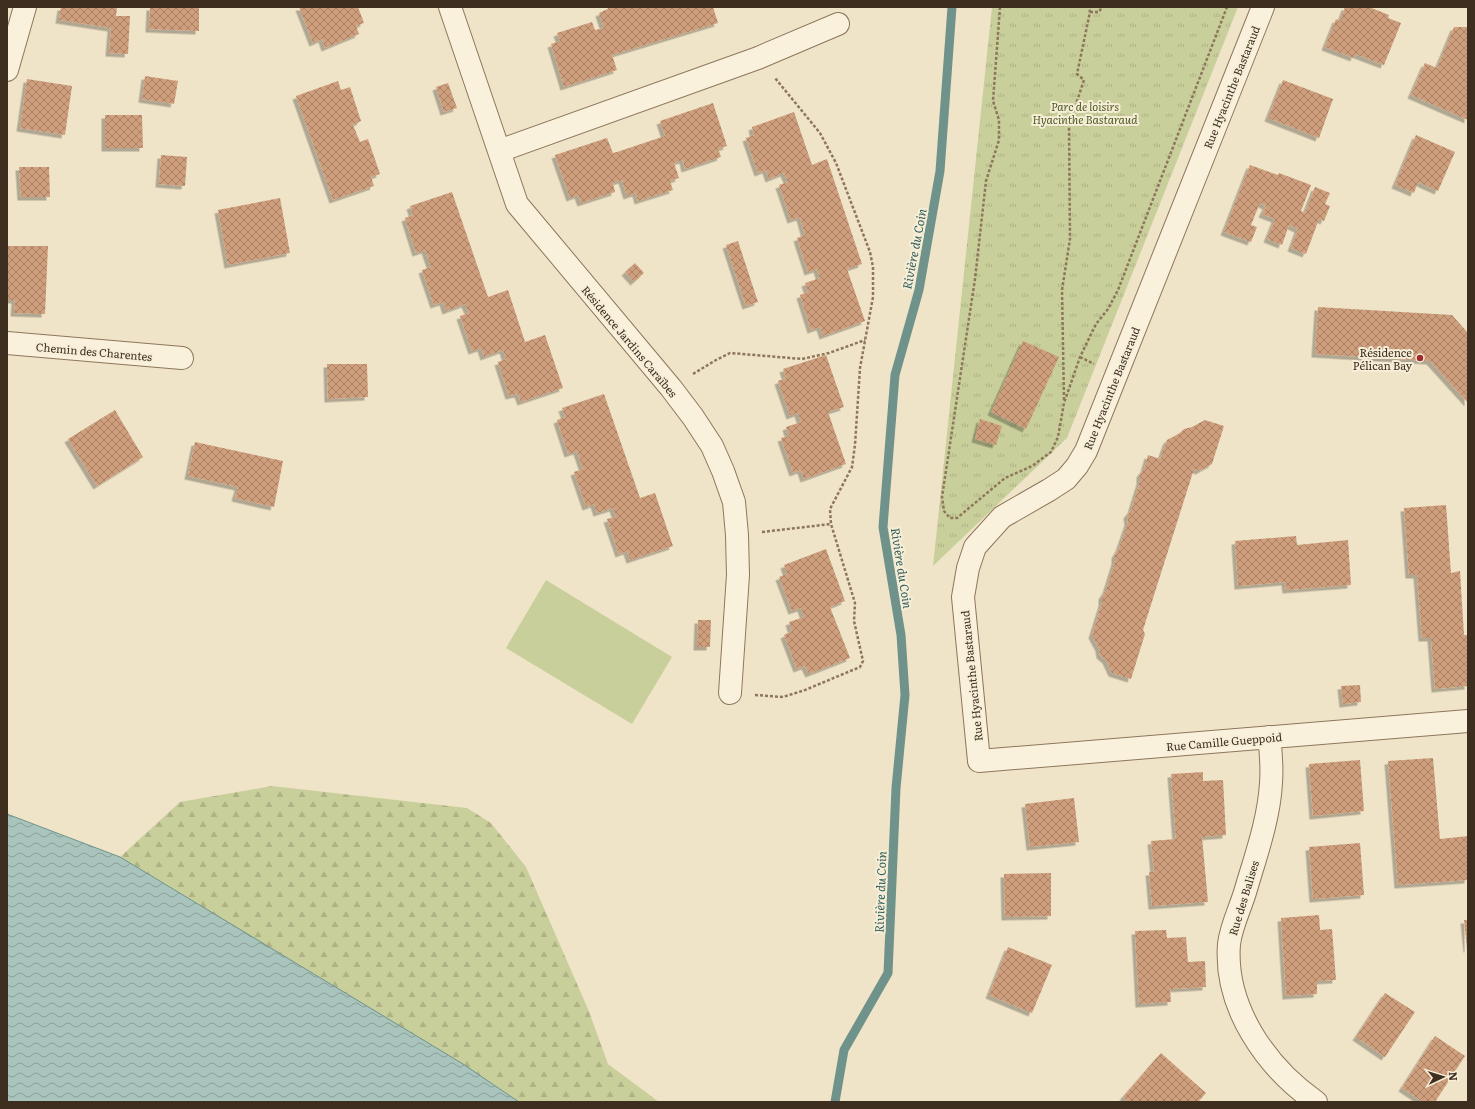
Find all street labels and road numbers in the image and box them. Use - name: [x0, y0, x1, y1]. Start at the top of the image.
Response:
- street label: Rue Hyacinthe Bastaraud: [1199, 23, 1263, 151]
- street label: Résidence Jardins Caraïbes: [579, 282, 681, 400]
- street label: Rue Hyacinthe Bastaraud: [1079, 324, 1143, 452]
- street label: Chemin des Charentes: [35, 338, 153, 364]
- street label: Rue Hyacinthe Bastaraud: [956, 610, 986, 742]
- street label: Rue Camille Gueppoid: [1165, 728, 1283, 754]
- street label: Rue des Balises: [1224, 858, 1262, 938]

